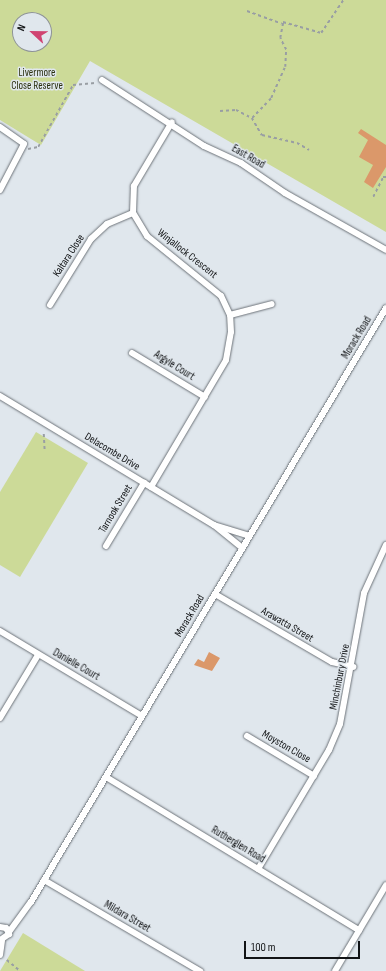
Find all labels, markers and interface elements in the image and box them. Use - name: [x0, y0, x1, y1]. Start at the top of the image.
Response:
- north arrow: [12, 12, 52, 52]
- text: N: [14, 23, 28, 33]
- park label: Livermore Close Reserve: [11, 67, 63, 93]
- street label: East Road: [229, 142, 267, 172]
- street label: Winjallock Crescent: [154, 226, 220, 282]
- street label: Kaltara Close: [50, 232, 88, 280]
- street label: Morack Road: [339, 314, 375, 362]
- street label: Argyle Court: [151, 348, 197, 384]
- street label: Delacombe Drive: [82, 430, 142, 474]
- street label: Tarnook Street: [96, 482, 136, 536]
- street label: Morack Road: [172, 592, 208, 640]
- street label: Arawatta Street: [259, 605, 315, 645]
- street label: Minchinbury Drive: [327, 643, 353, 711]
- street label: Danielle Court: [50, 646, 102, 684]
- street label: Moyston Close: [259, 728, 313, 766]
- street label: Rutherglen Road: [209, 824, 267, 866]
- street label: Mildara Street: [101, 898, 153, 936]
- scale bar: [246, 933, 362, 959]
- text: 100 m: [251, 940, 276, 955]

